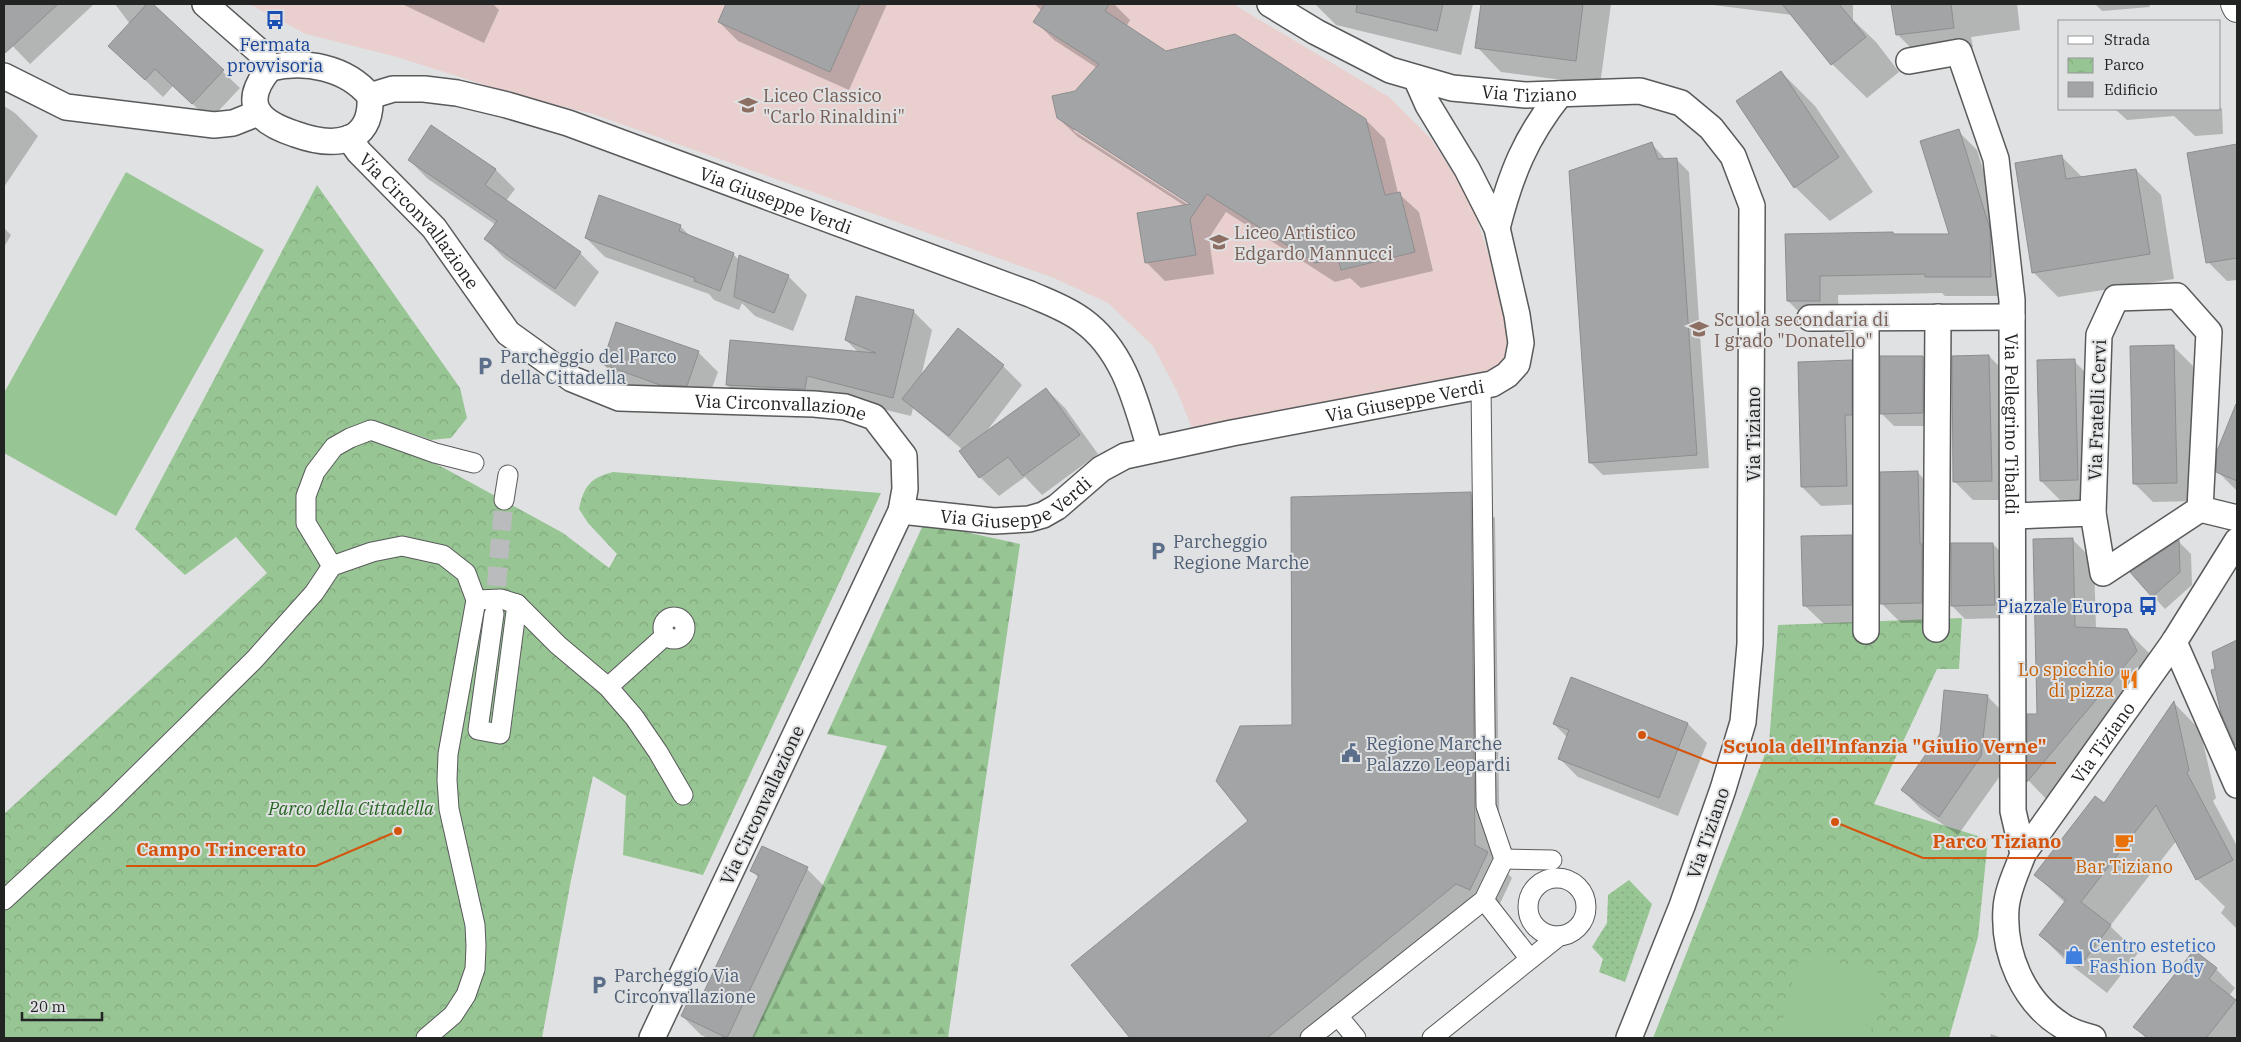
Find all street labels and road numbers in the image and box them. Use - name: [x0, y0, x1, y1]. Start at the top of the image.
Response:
- street label: Via Tiziano: [1481, 79, 1577, 107]
- street label: Via Circonvallazione: [354, 148, 485, 293]
- street label: Via Giuseppe Verdi: [696, 161, 856, 239]
- street label: Via Pellegrino Tibaldi: [2001, 333, 2024, 515]
- street label: Via Fratelli Cervi: [2083, 339, 2111, 481]
- street label: Via Giuseppe Verdi: [1324, 374, 1486, 427]
- street label: Via Tiziano: [1742, 387, 1765, 481]
- street label: Via Circonvallazione: [694, 389, 870, 425]
- street label: Via Giuseppe Verdi: [939, 471, 1096, 533]
- street label: Via Tiziano: [2066, 697, 2139, 788]
- street label: Via Circonvallazione: [715, 722, 809, 888]
- street label: Via Tiziano: [1682, 784, 1734, 882]

